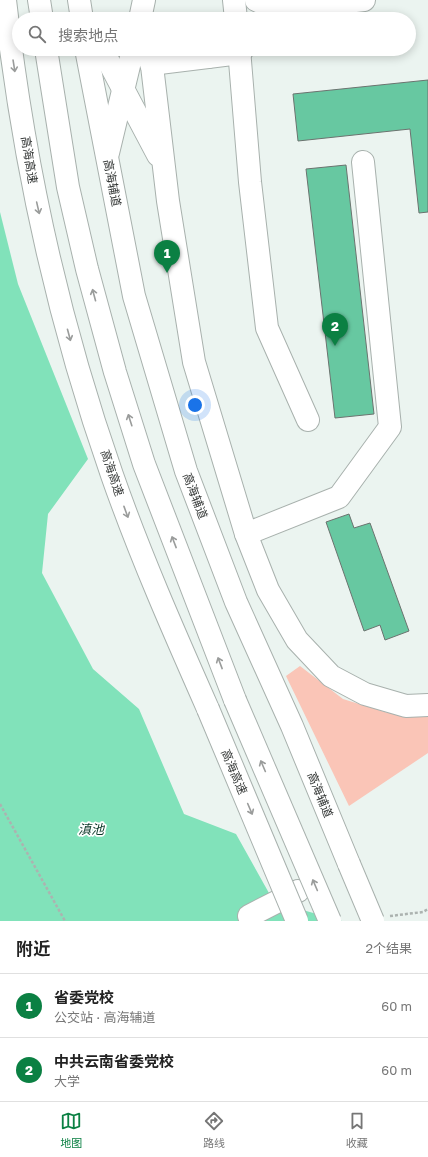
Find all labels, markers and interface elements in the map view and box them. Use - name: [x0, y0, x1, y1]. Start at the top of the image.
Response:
- search box: [12, 12, 416, 56]
- icon: search: [26, 23, 48, 45]
- text: 搜索地点: [58, 26, 118, 44]
- one-way arrow: [10, 59, 18, 72]
- street label: 高海高速: [18, 135, 41, 185]
- street label: 高海辅道: [101, 158, 124, 208]
- one-way arrow: [34, 202, 42, 215]
- pin: 1: [154, 240, 180, 273]
- one-way arrow: [90, 289, 97, 302]
- pin: 2: [322, 313, 348, 346]
- one-way arrow: [66, 328, 73, 341]
- your location: [185, 395, 205, 415]
- one-way arrow: [126, 413, 133, 426]
- street label: 高海高速: [98, 448, 127, 498]
- street label: 高海辅道: [180, 471, 211, 521]
- one-way arrow: [122, 505, 130, 517]
- one-way arrow: [169, 537, 177, 549]
- one-way arrow: [216, 658, 224, 670]
- street label: 高海高速: [218, 747, 251, 797]
- one-way arrow: [259, 760, 266, 772]
- street label: 高海辅道: [305, 770, 336, 820]
- one-way arrow: [247, 803, 254, 815]
- water label: 滇池: [78, 821, 106, 837]
- one-way arrow: [310, 880, 318, 892]
- text: 附近: [16, 938, 50, 959]
- text: 2个结果: [365, 940, 412, 956]
- text: 省委党校: [54, 988, 114, 1006]
- text: 1: [26, 998, 32, 1014]
- text: 60 m: [381, 998, 412, 1014]
- text: 公交站 · 高海辅道: [54, 1009, 155, 1025]
- text: 中共云南省委党校: [54, 1052, 174, 1070]
- text: 2: [25, 1062, 33, 1078]
- text: 60 m: [381, 1062, 412, 1078]
- text: 大学: [54, 1073, 80, 1089]
- tab: 地图: [60, 1110, 82, 1150]
- tab: 路线: [203, 1110, 225, 1150]
- tab: 收藏: [346, 1110, 368, 1150]

